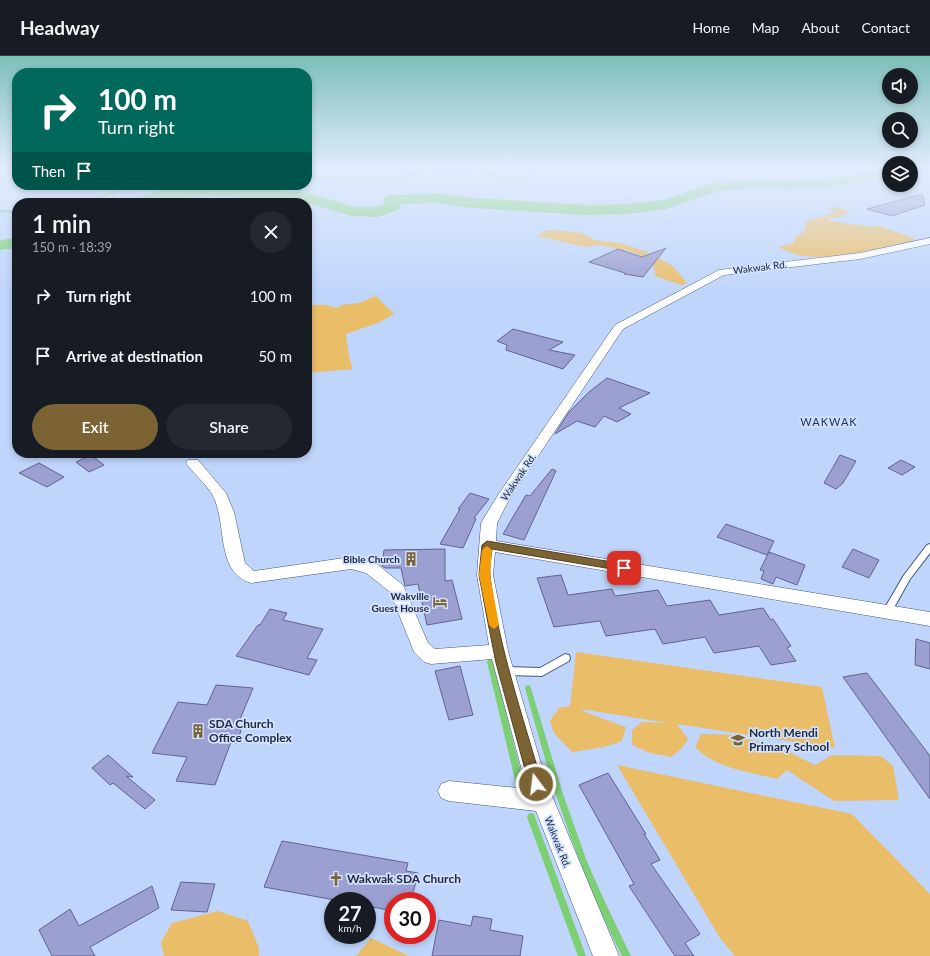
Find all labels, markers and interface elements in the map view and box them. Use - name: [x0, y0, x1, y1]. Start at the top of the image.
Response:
- text: Headway: [20, 16, 99, 39]
- text: Home: [692, 19, 730, 36]
- text: Map: [752, 19, 779, 36]
- text: About: [801, 19, 839, 36]
- text: Contact: [861, 19, 910, 36]
- map controls: [882, 68, 918, 192]
- button: sound: [882, 68, 918, 104]
- text: 100 m: [98, 82, 177, 116]
- icon: right: [32, 84, 84, 136]
- button: search: [882, 112, 918, 148]
- text: Turn right: [98, 116, 175, 138]
- button: layers: [882, 156, 918, 192]
- icon: arrive: [73, 160, 95, 182]
- text: Then: [32, 162, 65, 180]
- text: 1 min: [32, 209, 91, 238]
- button: close: [250, 211, 292, 253]
- text: 150 m · 18:39: [32, 239, 112, 255]
- street label: Wakwak Rd.: [732, 258, 788, 276]
- icon: right: [32, 285, 54, 307]
- text: Turn right: [66, 287, 131, 305]
- text: 100 m: [250, 287, 292, 305]
- icon: arrive: [32, 345, 54, 367]
- text: Arrive at destination: [66, 347, 203, 365]
- text: 50 m: [258, 347, 292, 365]
- button: Exit: [32, 404, 158, 450]
- button: Share: [166, 404, 292, 450]
- district label: WAKWAK: [800, 415, 858, 428]
- street label: Wakwak Rd.: [498, 451, 538, 503]
- building icon: Bible Church: [403, 551, 419, 567]
- pin: [607, 551, 641, 585]
- place label: Bible Church: [343, 553, 400, 565]
- icon: arrive: [613, 557, 635, 579]
- place label: Wakville Guest House: [372, 590, 430, 614]
- hotel icon: Wakville Guest House: [432, 594, 448, 610]
- place label: SDA Church Office Complex: [209, 716, 293, 745]
- building icon: SDA Church Office Complex: [190, 723, 206, 739]
- place label: North Mendi Primary School: [749, 725, 829, 754]
- school or university icon: North Mendi Primary School: [730, 732, 746, 748]
- position arrow: [515, 763, 557, 805]
- street label: Wakwak Rd.: [542, 815, 574, 869]
- church icon: Wakwak SDA Church: [328, 871, 344, 887]
- place label: Wakwak SDA Church: [347, 871, 461, 886]
- speed limit sign: 30: [384, 892, 436, 944]
- text: 27: [338, 901, 362, 925]
- text: km/h: [338, 922, 362, 934]

